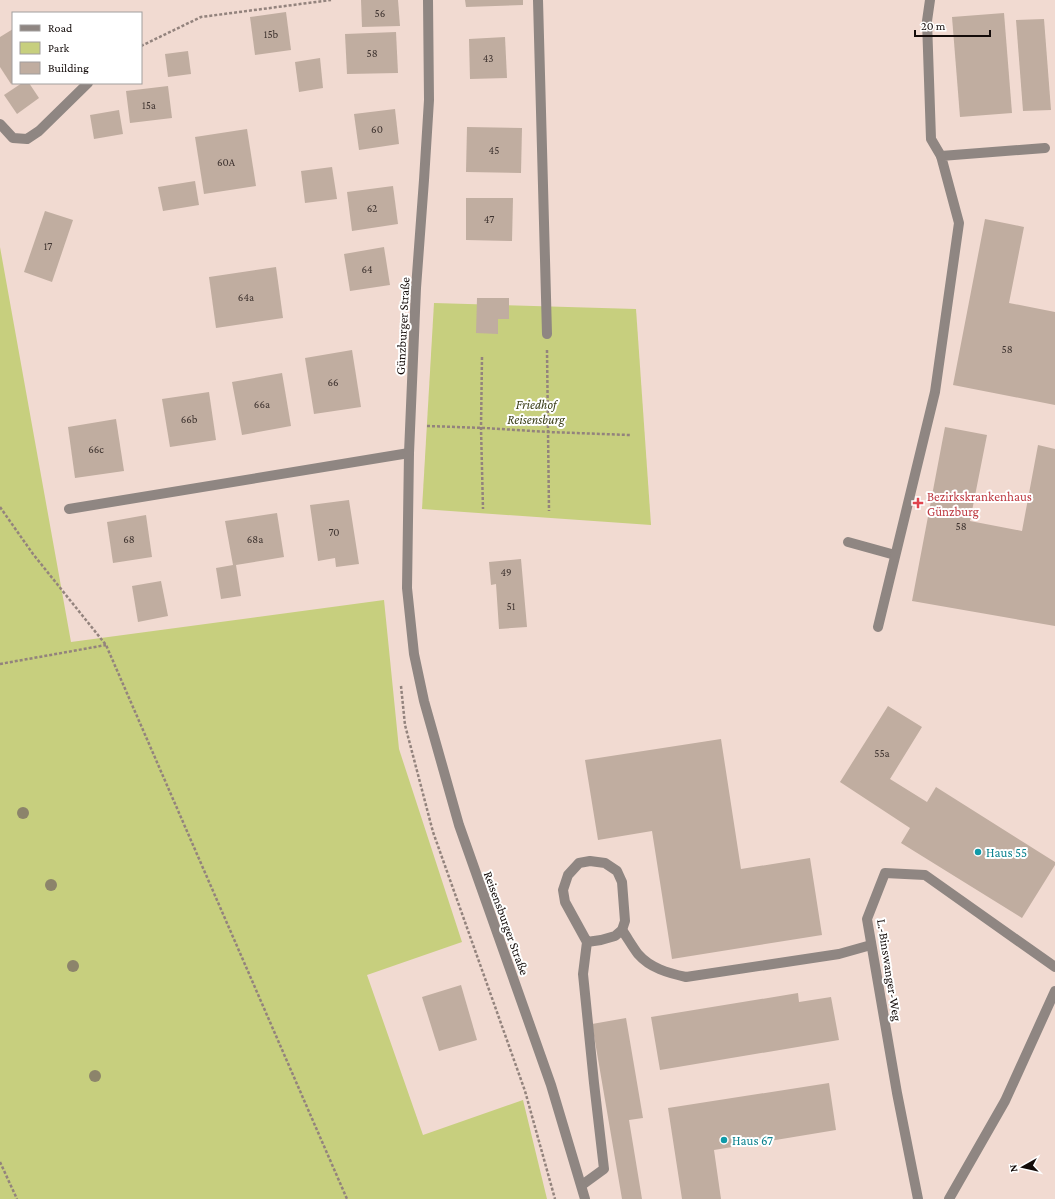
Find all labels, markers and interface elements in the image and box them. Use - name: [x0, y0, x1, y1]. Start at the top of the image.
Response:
- house number: 56: [375, 7, 385, 19]
- legend: [12, 12, 142, 84]
- scale bar: [915, 12, 990, 38]
- text: 20 m: [921, 19, 946, 33]
- text: Road: [48, 21, 73, 35]
- house number: 15b: [264, 28, 279, 40]
- text: Park: [48, 41, 70, 55]
- house number: 58: [366, 47, 378, 59]
- house number: 43: [483, 52, 493, 64]
- text: Building: [48, 61, 89, 75]
- house number: 15a: [142, 99, 156, 111]
- house number: 60: [371, 123, 383, 135]
- house number: 45: [489, 144, 499, 156]
- house number: 60A: [217, 156, 236, 168]
- house number: 62: [367, 202, 377, 214]
- house number: 47: [484, 213, 494, 225]
- house number: 17: [44, 240, 52, 252]
- house number: 64: [361, 263, 373, 275]
- street label: Günzburger Straße: [392, 276, 413, 375]
- house number: 64a: [238, 291, 254, 303]
- house number: 58: [1001, 343, 1013, 355]
- house number: 66: [327, 376, 339, 388]
- park label: Friedhof Reisensburg: [507, 397, 566, 427]
- house number: 66a: [254, 398, 270, 410]
- house number: 66b: [181, 413, 198, 425]
- house number: 66c: [88, 443, 104, 455]
- place label: Bezirkskrankenhaus Günzburg: [927, 489, 1032, 519]
- marker: Bezirkskrankenhaus Günzburg: [912, 497, 924, 509]
- house number: 58: [955, 520, 967, 532]
- house number: 70: [328, 526, 340, 538]
- house number: 68: [123, 533, 135, 545]
- house number: 68a: [247, 533, 263, 545]
- house number: 49: [500, 566, 512, 578]
- house number: 51: [507, 600, 516, 612]
- house number: 55a: [874, 747, 890, 759]
- place label: Haus 55: [986, 845, 1027, 860]
- marker: Haus 55: [973, 847, 983, 857]
- street label: Reisensburger Straße: [481, 869, 532, 978]
- street label: L.-Binswanger-Weg: [874, 918, 905, 1023]
- place label: Haus 67: [732, 1133, 773, 1148]
- marker: Haus 67: [719, 1135, 729, 1145]
- north arrow: [1003, 1147, 1043, 1187]
- text: N: [1007, 1163, 1020, 1173]

